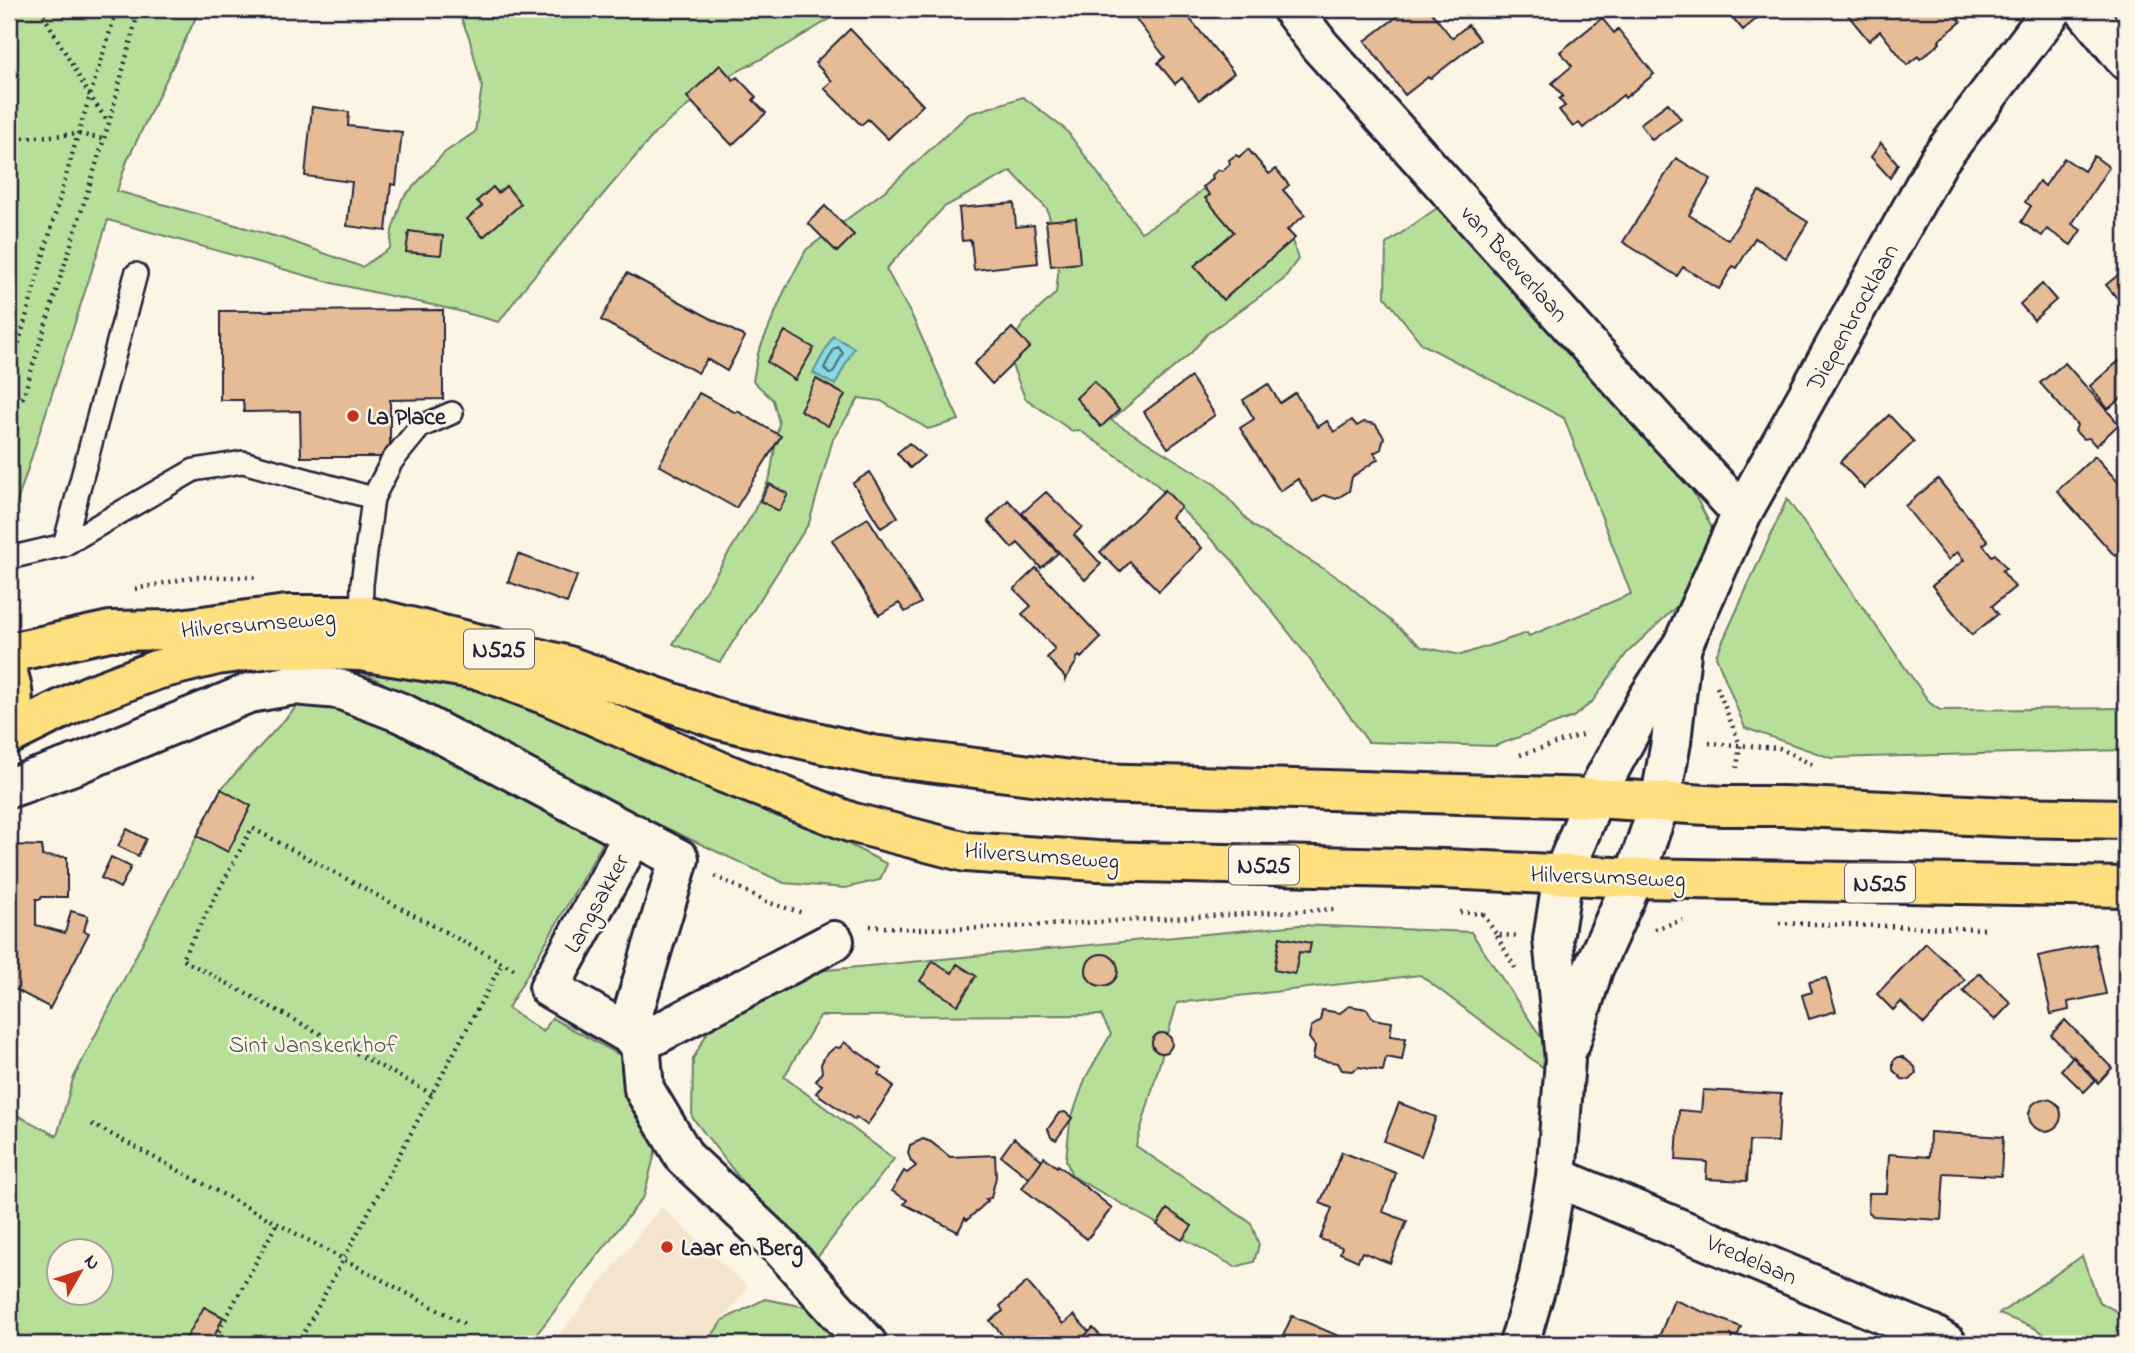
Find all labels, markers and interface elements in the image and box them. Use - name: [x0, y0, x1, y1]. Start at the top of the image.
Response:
- street label: van Beeverlaan: [1451, 198, 1576, 331]
- street label: Diepenbrocklaan: [1799, 238, 1909, 399]
- place label: La Place: [367, 401, 447, 436]
- marker: La Place: [345, 408, 361, 424]
- street label: Hilversumseweg: [179, 601, 337, 650]
- road number: N525: [464, 629, 534, 668]
- street label: Hilversumseweg: [963, 835, 1120, 880]
- road number: N525: [1229, 846, 1299, 884]
- street label: Langsakker: [556, 848, 640, 960]
- street label: Hilversumseweg: [1530, 858, 1686, 899]
- road number: N525: [1845, 863, 1915, 902]
- park label: Sint Janskerkhof: [229, 1029, 398, 1064]
- street label: Vredelaan: [1699, 1226, 1802, 1296]
- place label: Laar en Berg: [681, 1232, 803, 1268]
- north arrow: [46, 1238, 116, 1308]
- marker: Laar en Berg: [659, 1239, 675, 1255]
- text: N: [77, 1249, 106, 1276]

